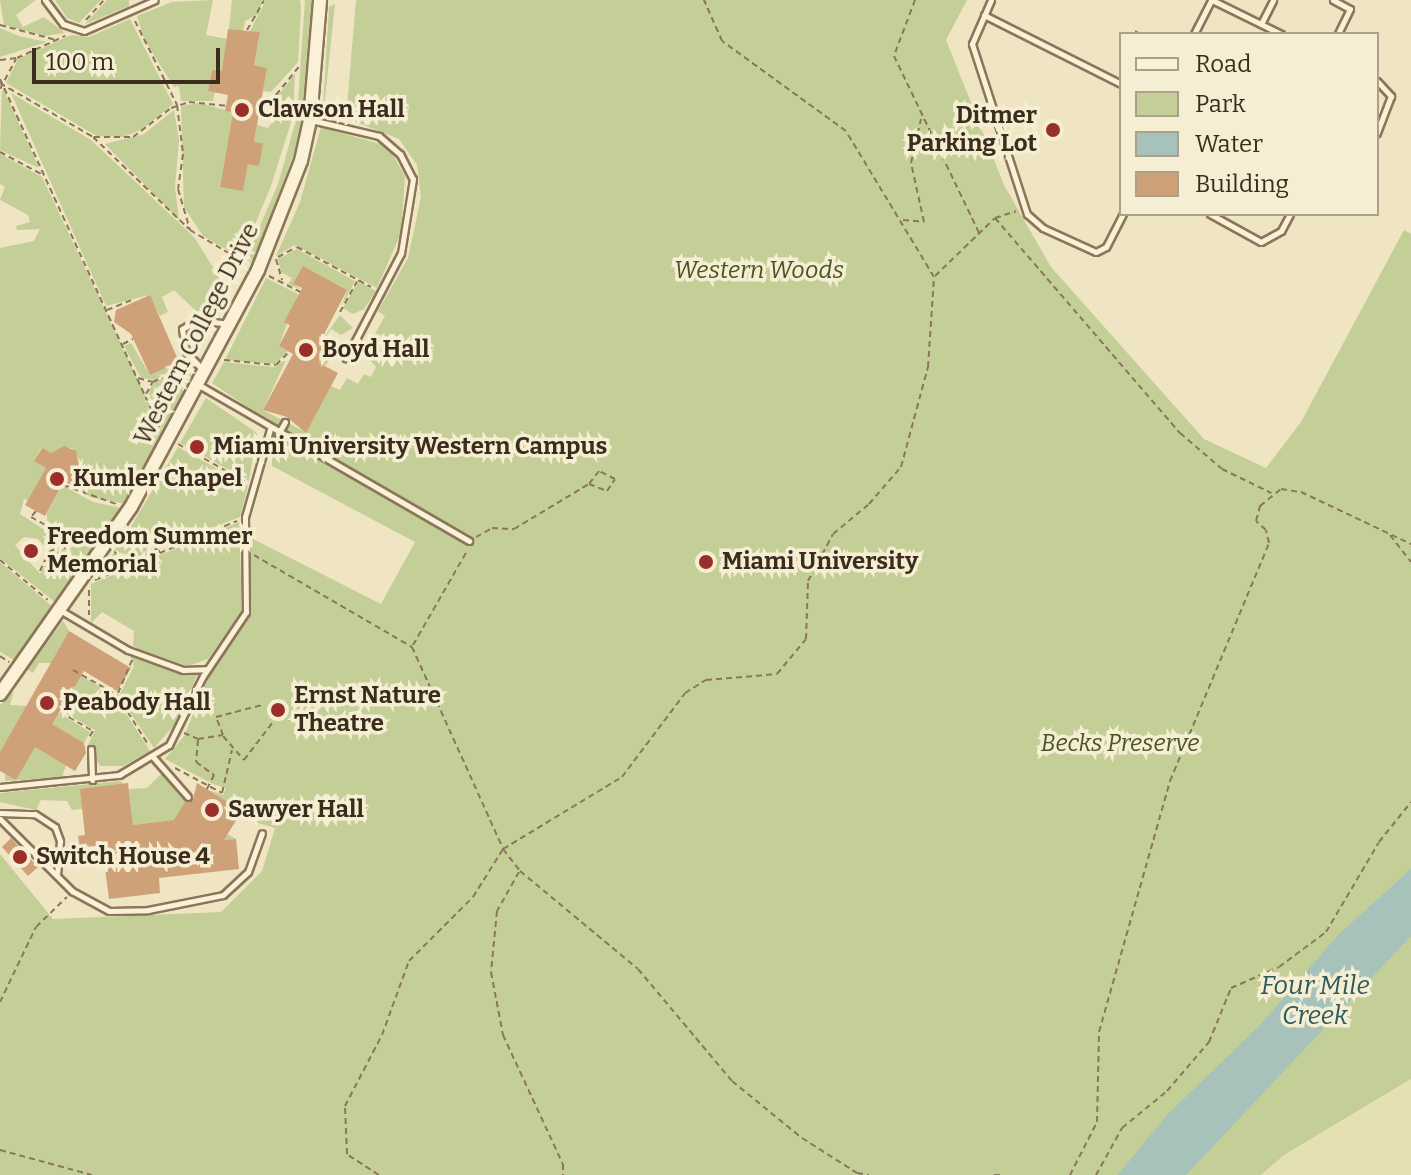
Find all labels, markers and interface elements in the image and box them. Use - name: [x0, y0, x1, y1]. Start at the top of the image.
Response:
- scale bar: [36, 32, 224, 82]
- legend: [1119, 32, 1379, 216]
- text: 100 m: [46, 48, 114, 76]
- text: Road: [1195, 50, 1251, 78]
- text: Park: [1195, 90, 1246, 118]
- place label: Clawson Hall: [258, 96, 405, 124]
- marker: Clawson Hall: [233, 101, 251, 119]
- place label: Ditmer Parking Lot: [907, 102, 1037, 158]
- marker: Ditmer Parking Lot: [1044, 121, 1062, 139]
- text: Water: [1195, 130, 1263, 158]
- text: Building: [1195, 170, 1289, 198]
- street label: Western College Drive: [129, 218, 265, 450]
- park label: Western Woods: [674, 257, 844, 285]
- place label: Boyd Hall: [322, 336, 430, 364]
- marker: Boyd Hall: [297, 341, 315, 359]
- place label: Miami University Western Campus: [213, 433, 607, 461]
- marker: Miami University Western Campus: [188, 438, 206, 456]
- place label: Kumler Chapel: [73, 465, 242, 493]
- marker: Kumler Chapel: [48, 470, 66, 488]
- place label: Freedom Summer Memorial: [47, 523, 253, 579]
- marker: Freedom Summer Memorial: [22, 542, 40, 560]
- place label: Miami University: [722, 548, 918, 576]
- marker: Miami University: [697, 553, 715, 571]
- place label: Ernst Nature Theatre: [294, 682, 441, 738]
- place label: Peabody Hall: [63, 689, 211, 717]
- marker: Peabody Hall: [38, 694, 56, 712]
- marker: Ernst Nature Theatre: [269, 701, 287, 719]
- park label: Becks Preserve: [1041, 730, 1199, 758]
- place label: Sawyer Hall: [228, 796, 364, 824]
- marker: Sawyer Hall: [203, 801, 221, 819]
- place label: Switch House 4: [36, 843, 210, 871]
- marker: Switch House 4: [11, 848, 29, 866]
- water label: Four Mile Creek: [1261, 970, 1369, 1032]

